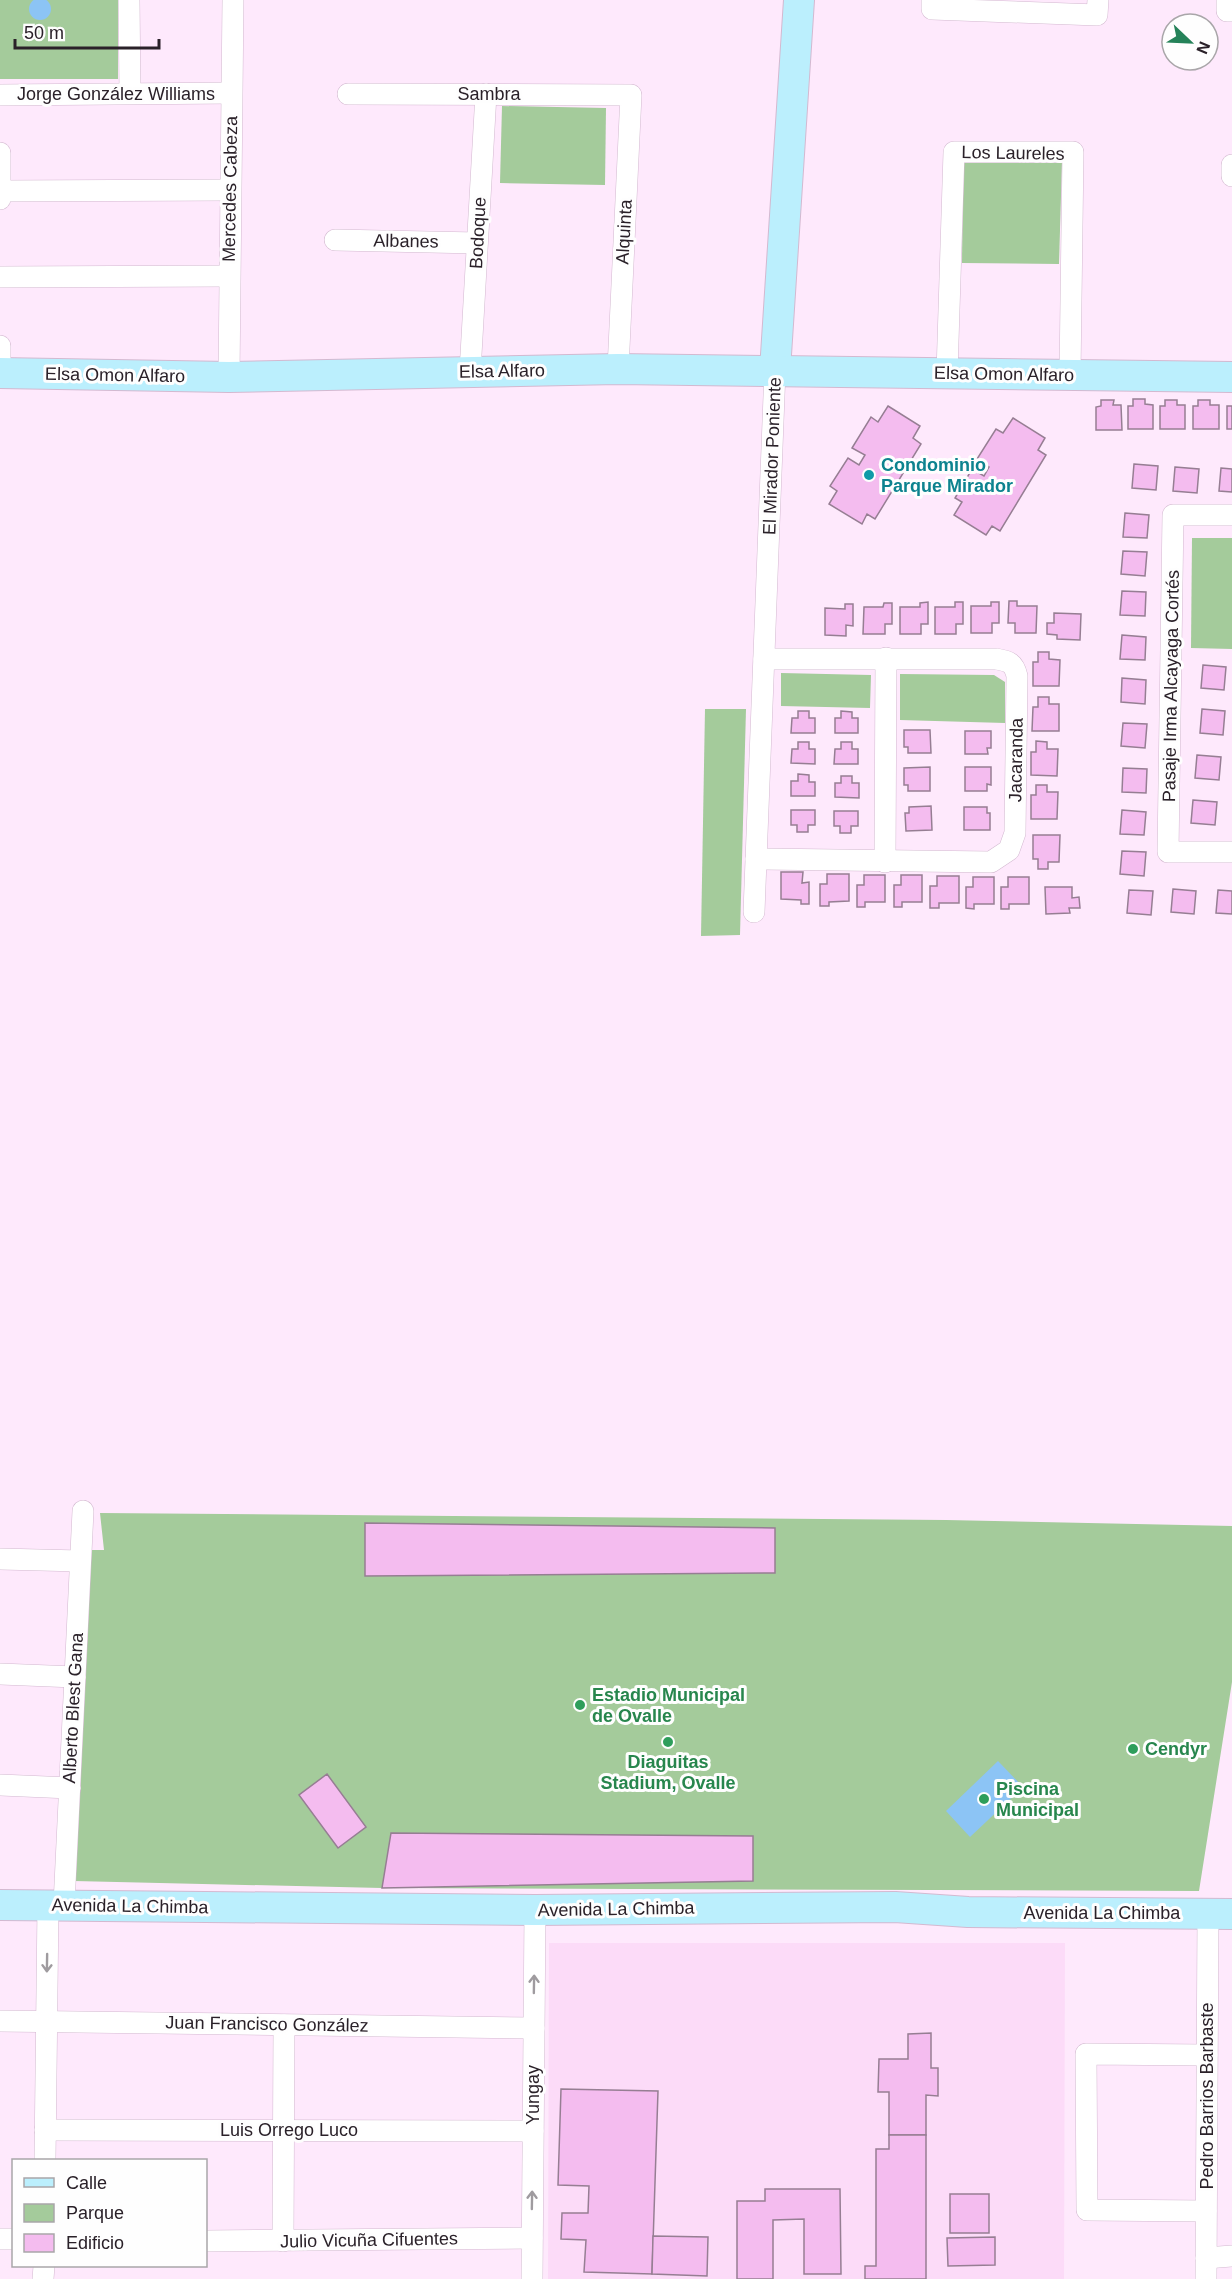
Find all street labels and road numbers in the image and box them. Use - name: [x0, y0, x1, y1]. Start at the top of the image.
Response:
- street label: Jorge González Williams: [17, 84, 215, 104]
- street label: Sambra: [457, 84, 522, 104]
- street label: Mercedes Cabeza: [219, 115, 241, 262]
- street label: Los Laureles: [961, 142, 1065, 164]
- street label: Bodoque: [466, 196, 490, 270]
- street label: Alquinta: [612, 198, 636, 265]
- street label: Albanes: [373, 230, 439, 252]
- street label: Elsa Alfaro: [459, 360, 545, 382]
- street label: Elsa Omon Alfaro: [934, 363, 1074, 385]
- street label: Elsa Omon Alfaro: [45, 364, 185, 386]
- street label: El Mirador Poniente: [759, 377, 785, 535]
- street label: Pasaje Irma Alcayaga Cortés: [1159, 570, 1183, 802]
- street label: Jacaranda: [1005, 717, 1027, 802]
- street label: Alberto Blest Gana: [59, 1631, 87, 1784]
- street label: Avenida La Chimba: [51, 1895, 210, 1917]
- street label: Avenida La Chimba: [537, 1898, 696, 1920]
- street label: Avenida La Chimba: [1024, 1903, 1181, 1923]
- street label: Pedro Barrios Barbaste: [1197, 2002, 1217, 2190]
- street label: Juan Francisco González: [165, 2012, 369, 2036]
- street label: Yungay: [523, 2065, 543, 2125]
- street label: Luis Orrego Luco: [220, 2120, 358, 2140]
- street label: Julio Vicuña Cifuentes: [280, 2228, 458, 2252]

